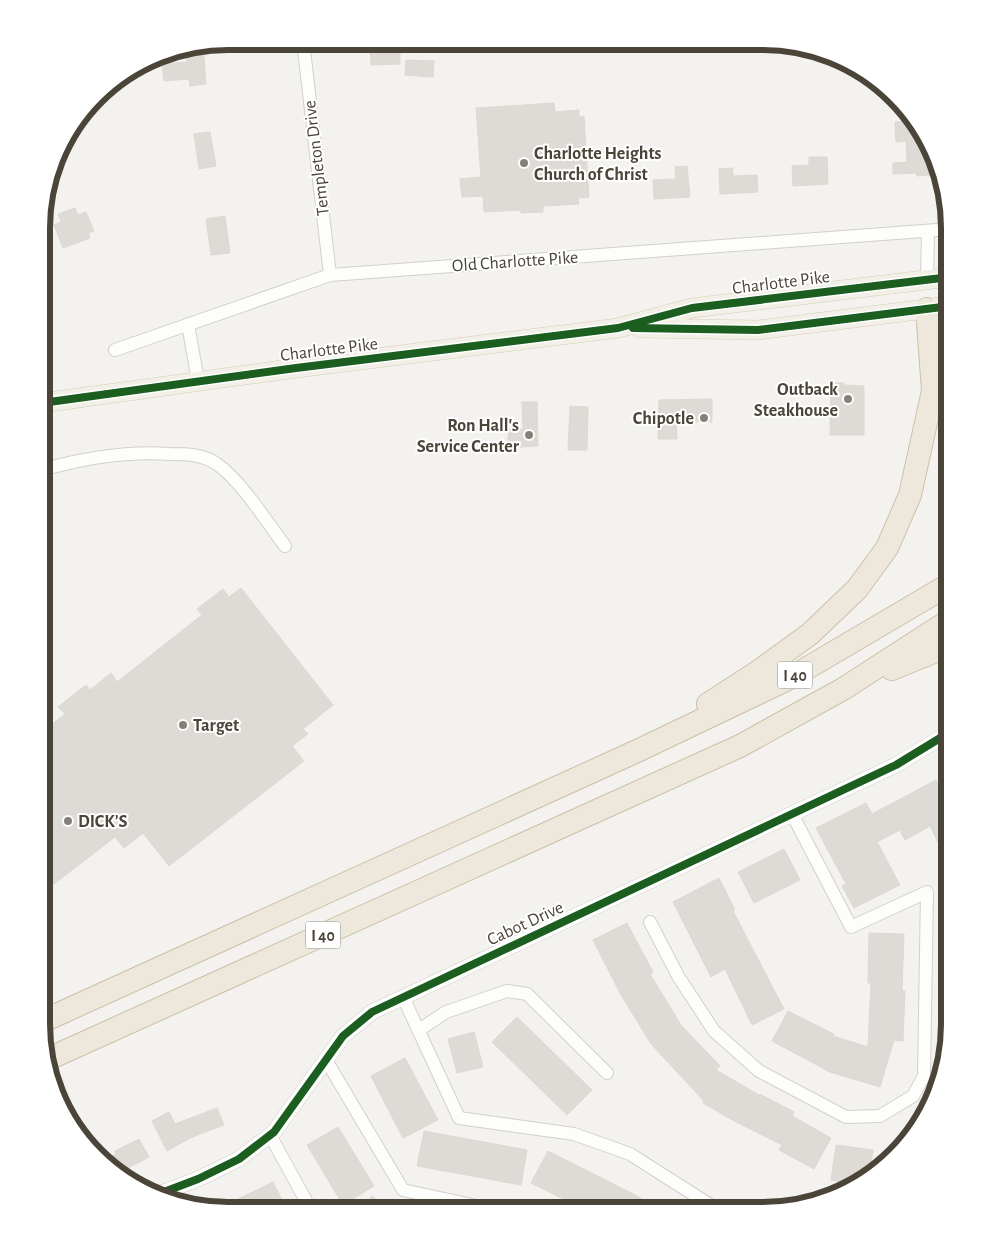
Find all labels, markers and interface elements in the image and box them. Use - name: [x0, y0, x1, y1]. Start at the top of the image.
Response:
- street label: Templeton Drive: [301, 99, 333, 217]
- place label: Charlotte Heights Church of Christ: [534, 145, 662, 184]
- marker: Charlotte Heights Church of Christ: [518, 157, 530, 169]
- street label: Old Charlotte Pike: [451, 249, 579, 275]
- street label: Charlotte Pike: [731, 268, 831, 298]
- street label: Charlotte Pike: [279, 335, 379, 365]
- place label: Outback Steakhouse: [754, 381, 838, 420]
- marker: Outback Steakhouse: [842, 393, 854, 405]
- place label: Chipotle: [633, 410, 694, 428]
- marker: Chipotle: [698, 412, 710, 424]
- place label: Ron Hall's Service Center: [417, 417, 520, 456]
- marker: Ron Hall's Service Center: [523, 429, 535, 441]
- road number: I 40: [778, 662, 812, 688]
- place label: Target: [193, 717, 239, 735]
- marker: Target: [177, 719, 189, 731]
- place label: DICK’S: [78, 813, 127, 831]
- marker: DICK’S: [62, 815, 74, 827]
- street label: Cabot Drive: [484, 898, 566, 949]
- road number: I 40: [306, 922, 340, 948]

